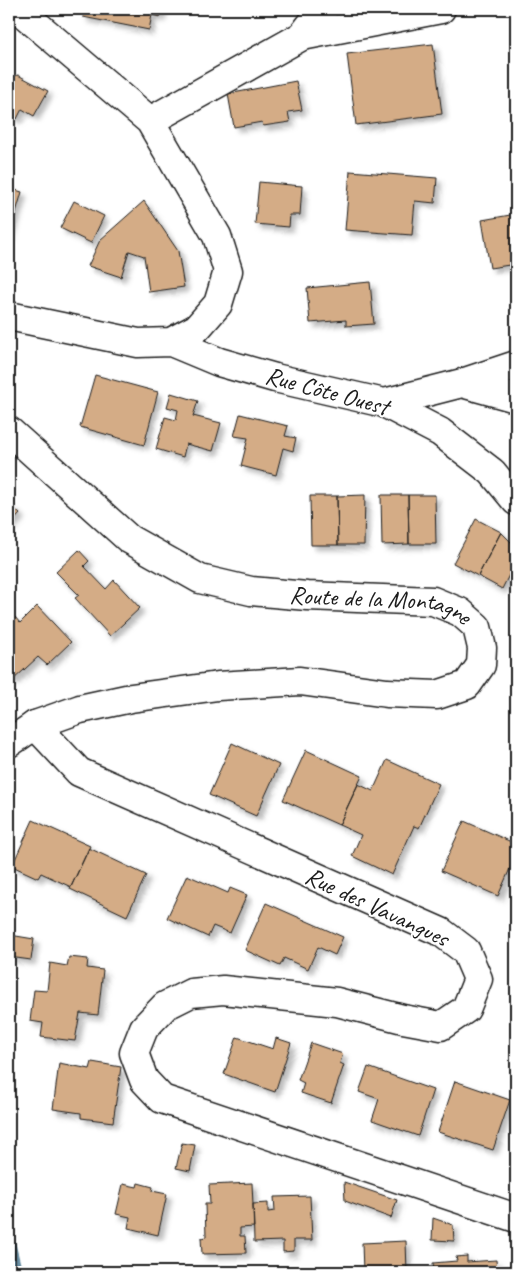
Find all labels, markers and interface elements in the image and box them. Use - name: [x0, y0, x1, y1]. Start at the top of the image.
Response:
- street label: Rue Côte Ouest: [262, 359, 396, 424]
- street label: Route de la Montagne: [288, 579, 480, 633]
- street label: Rue des Vavangues: [300, 860, 456, 955]

